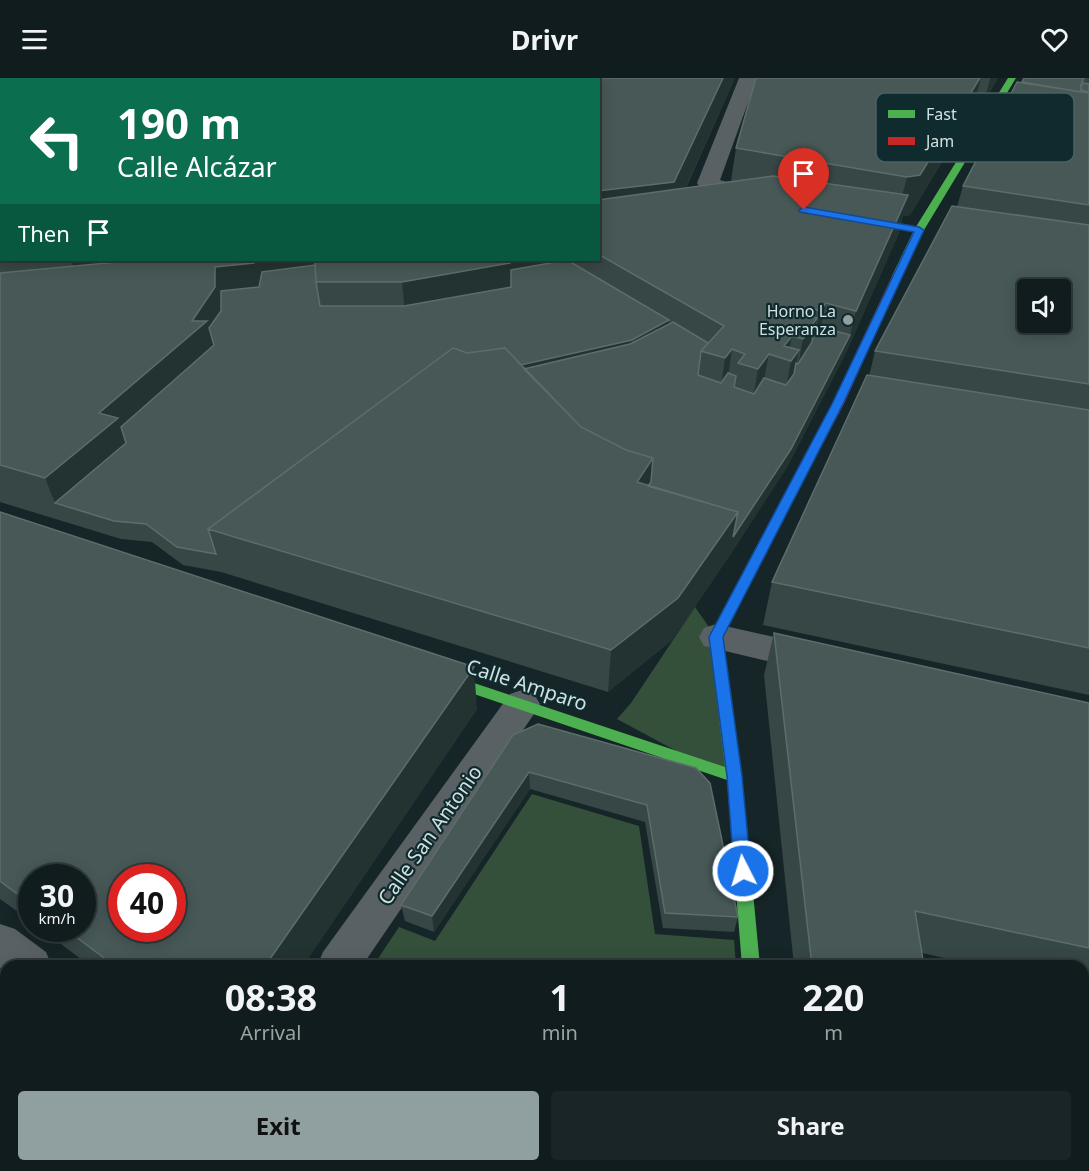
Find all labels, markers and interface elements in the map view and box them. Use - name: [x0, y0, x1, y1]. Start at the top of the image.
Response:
- text: Drivr: [511, 21, 578, 58]
- icon: menu: [18, 23, 51, 56]
- icon: heart: [1038, 23, 1071, 56]
- legend: [876, 93, 1074, 162]
- text: 190 m: [117, 94, 241, 151]
- icon: left: [18, 102, 96, 180]
- text: Fast: [926, 103, 957, 125]
- text: Jam: [924, 130, 954, 152]
- text: Calle Alcázar: [117, 148, 277, 185]
- pin: [778, 148, 829, 210]
- icon: arrive: [787, 157, 820, 190]
- icon: arrive: [82, 216, 115, 249]
- text: Then: [18, 218, 70, 248]
- map controls: [1017, 279, 1071, 333]
- button: sound: [1017, 279, 1071, 333]
- place label: Horno La Esperanza: [759, 300, 836, 340]
- marker: Horno La Esperanza: [841, 313, 855, 327]
- street label: Calle Amparo: [463, 652, 591, 717]
- street label: Calle San Antonio: [371, 760, 488, 910]
- position arrow: [711, 839, 775, 903]
- speed limit sign: 40: [108, 864, 186, 942]
- text: 30: [40, 875, 74, 916]
- text: km/h: [39, 908, 75, 928]
- text: 08:38: [225, 973, 317, 1022]
- text: 1: [550, 973, 570, 1022]
- text: 220: [803, 973, 864, 1022]
- text: Arrival: [240, 1019, 301, 1046]
- text: min: [542, 1019, 578, 1046]
- text: m: [824, 1019, 843, 1046]
- button: Exit: [18, 1091, 539, 1160]
- button: Share: [551, 1091, 1071, 1160]

